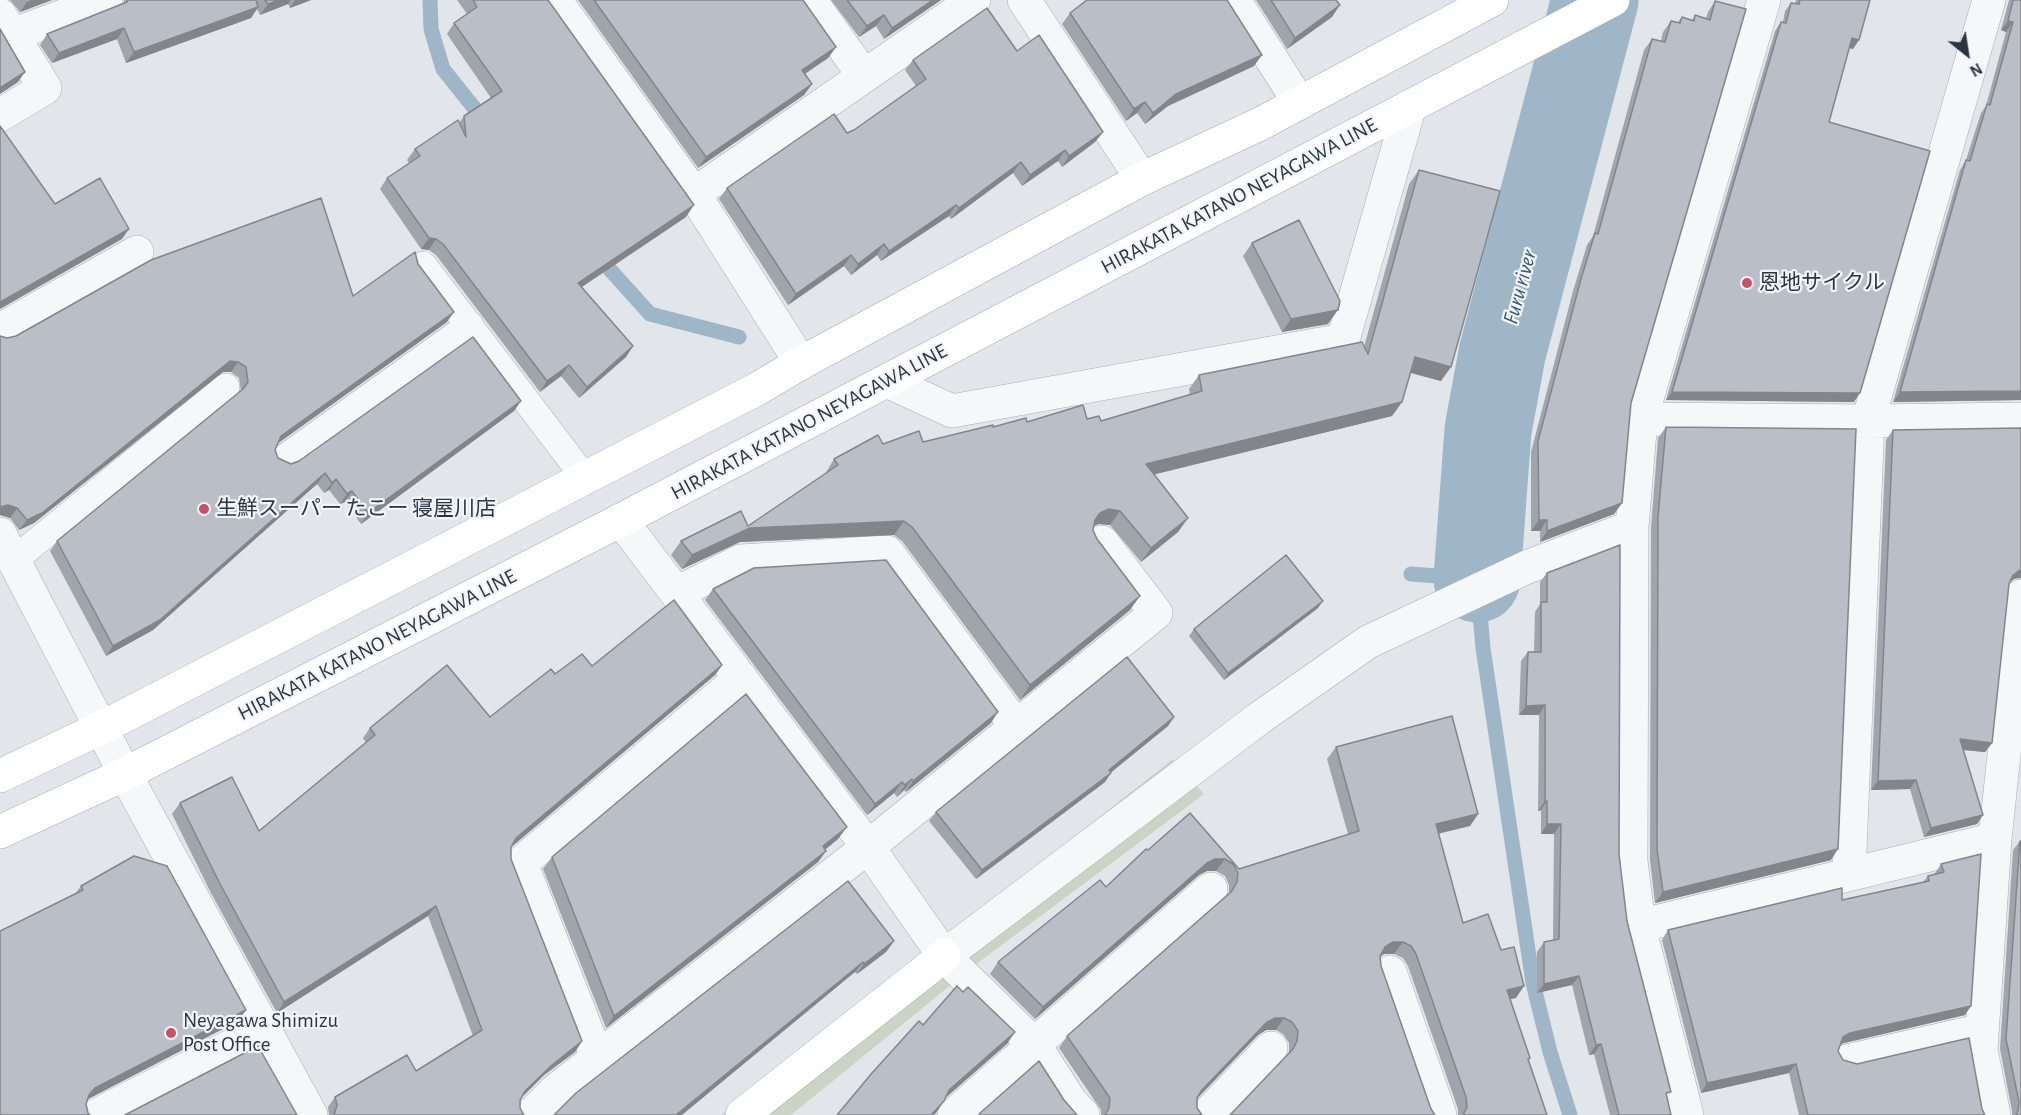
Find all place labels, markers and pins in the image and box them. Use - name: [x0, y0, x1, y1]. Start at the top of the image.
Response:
- place label: 恩地サイクル: [1759, 270, 1885, 296]
- marker: 恩地サイクル: [1740, 276, 1754, 290]
- place label: 生鮮スーパー たこー 寝屋川店: [216, 496, 496, 522]
- marker: 生鮮スーパー たこー 寝屋川店: [197, 502, 211, 516]
- place label: Neyagawa Shimizu Post Office: [183, 1008, 338, 1058]
- marker: Neyagawa Shimizu Post Office: [164, 1026, 178, 1040]

